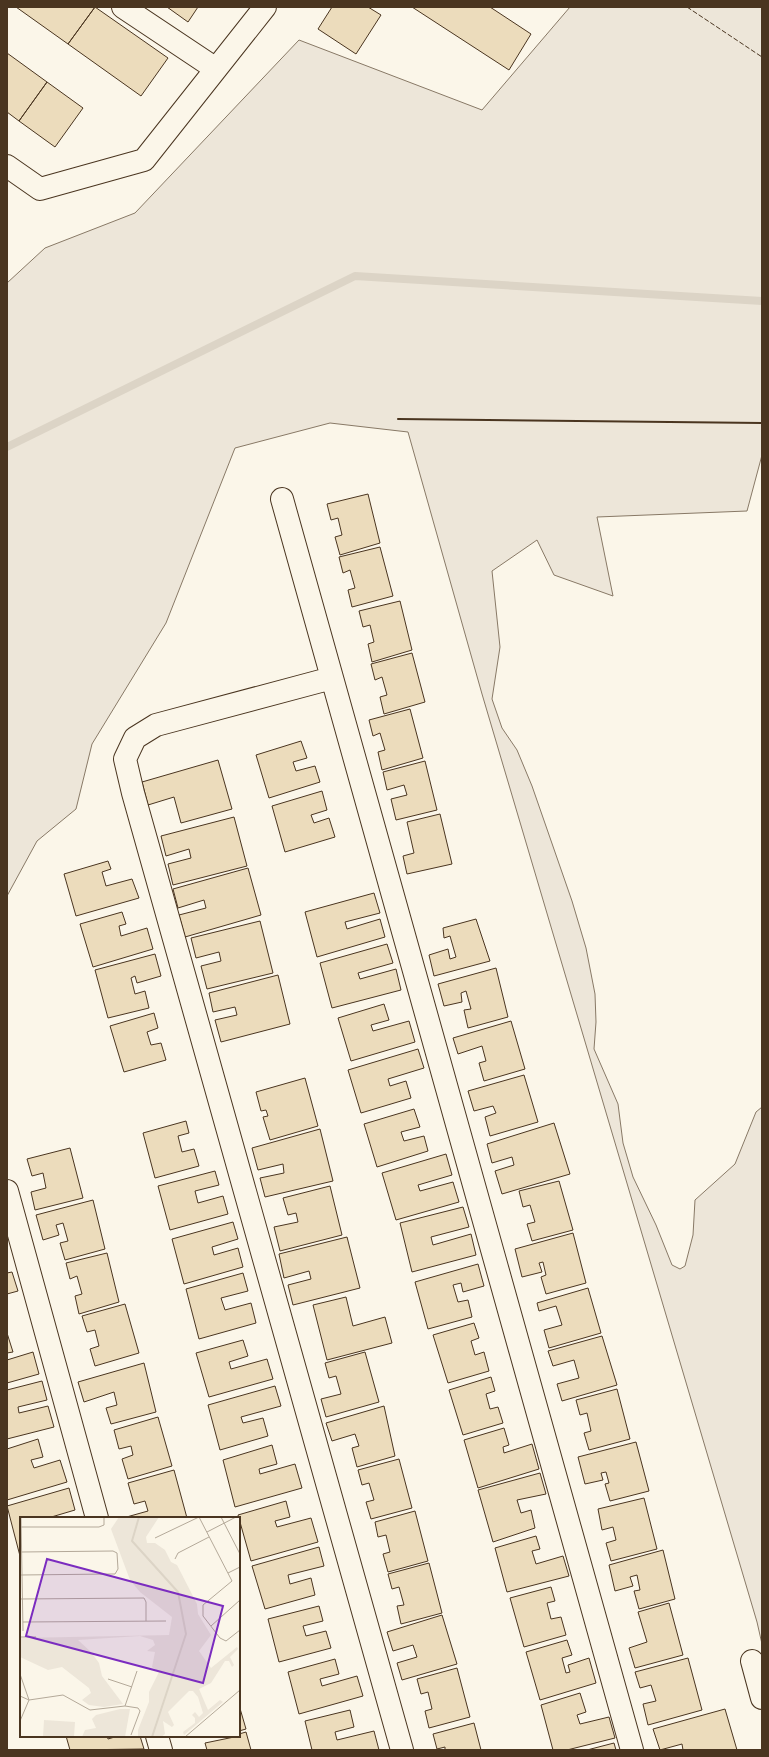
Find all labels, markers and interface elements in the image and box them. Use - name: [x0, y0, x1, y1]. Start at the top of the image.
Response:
- inset map: [20, 1517, 240, 1737]

